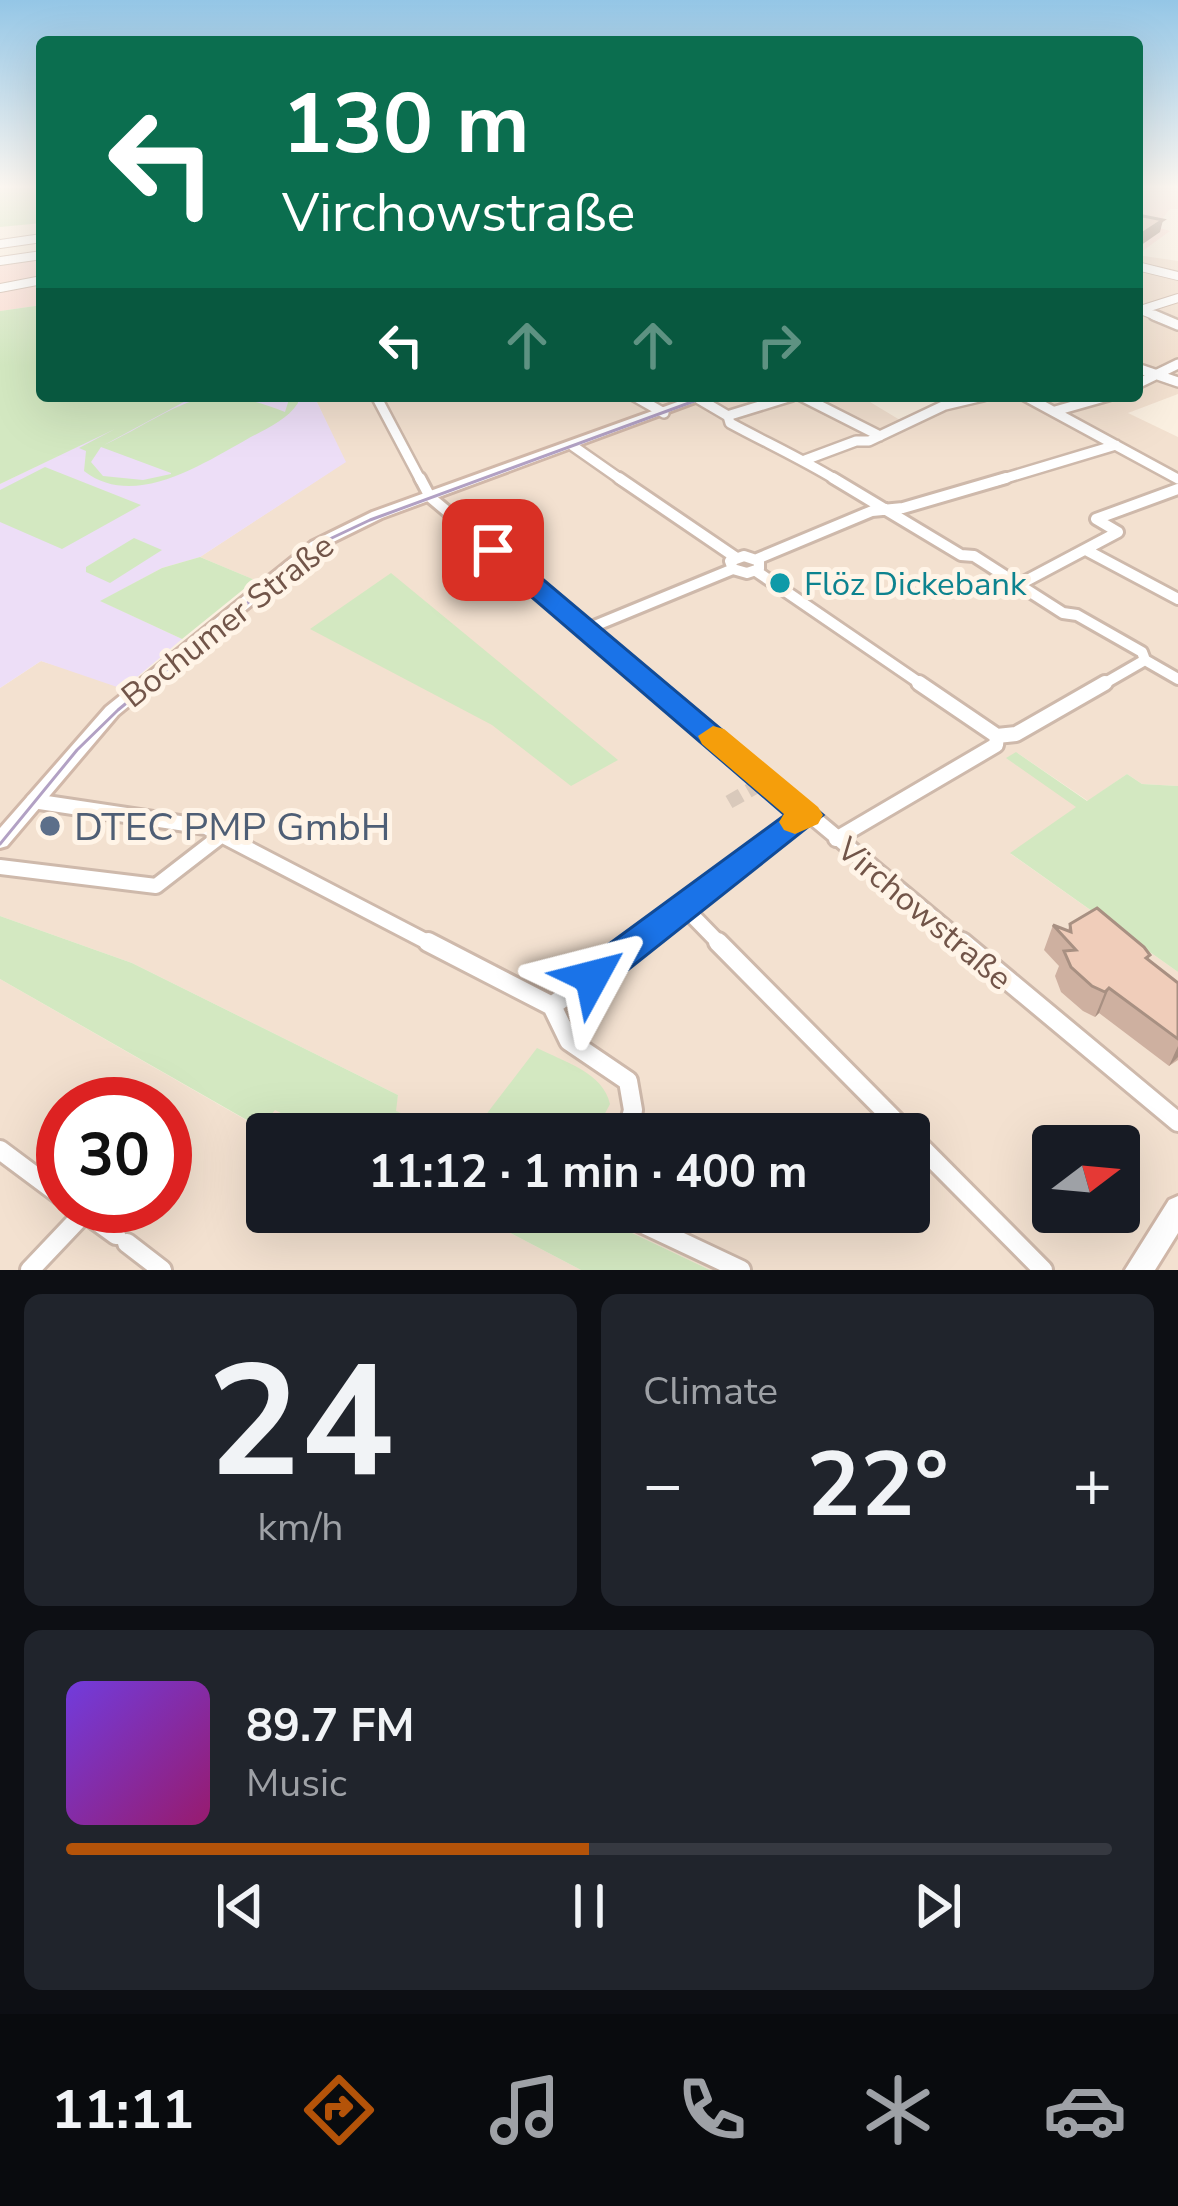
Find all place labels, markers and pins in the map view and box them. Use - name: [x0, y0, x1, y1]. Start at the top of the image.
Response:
- pin: [442, 499, 544, 601]
- place label: Flöz Dickebank: [804, 562, 1027, 607]
- marker: Flöz Dickebank: [767, 570, 793, 596]
- place label: DTEC PMP GmbH: [74, 801, 390, 854]
- marker: DTEC PMP GmbH: [37, 813, 63, 839]

